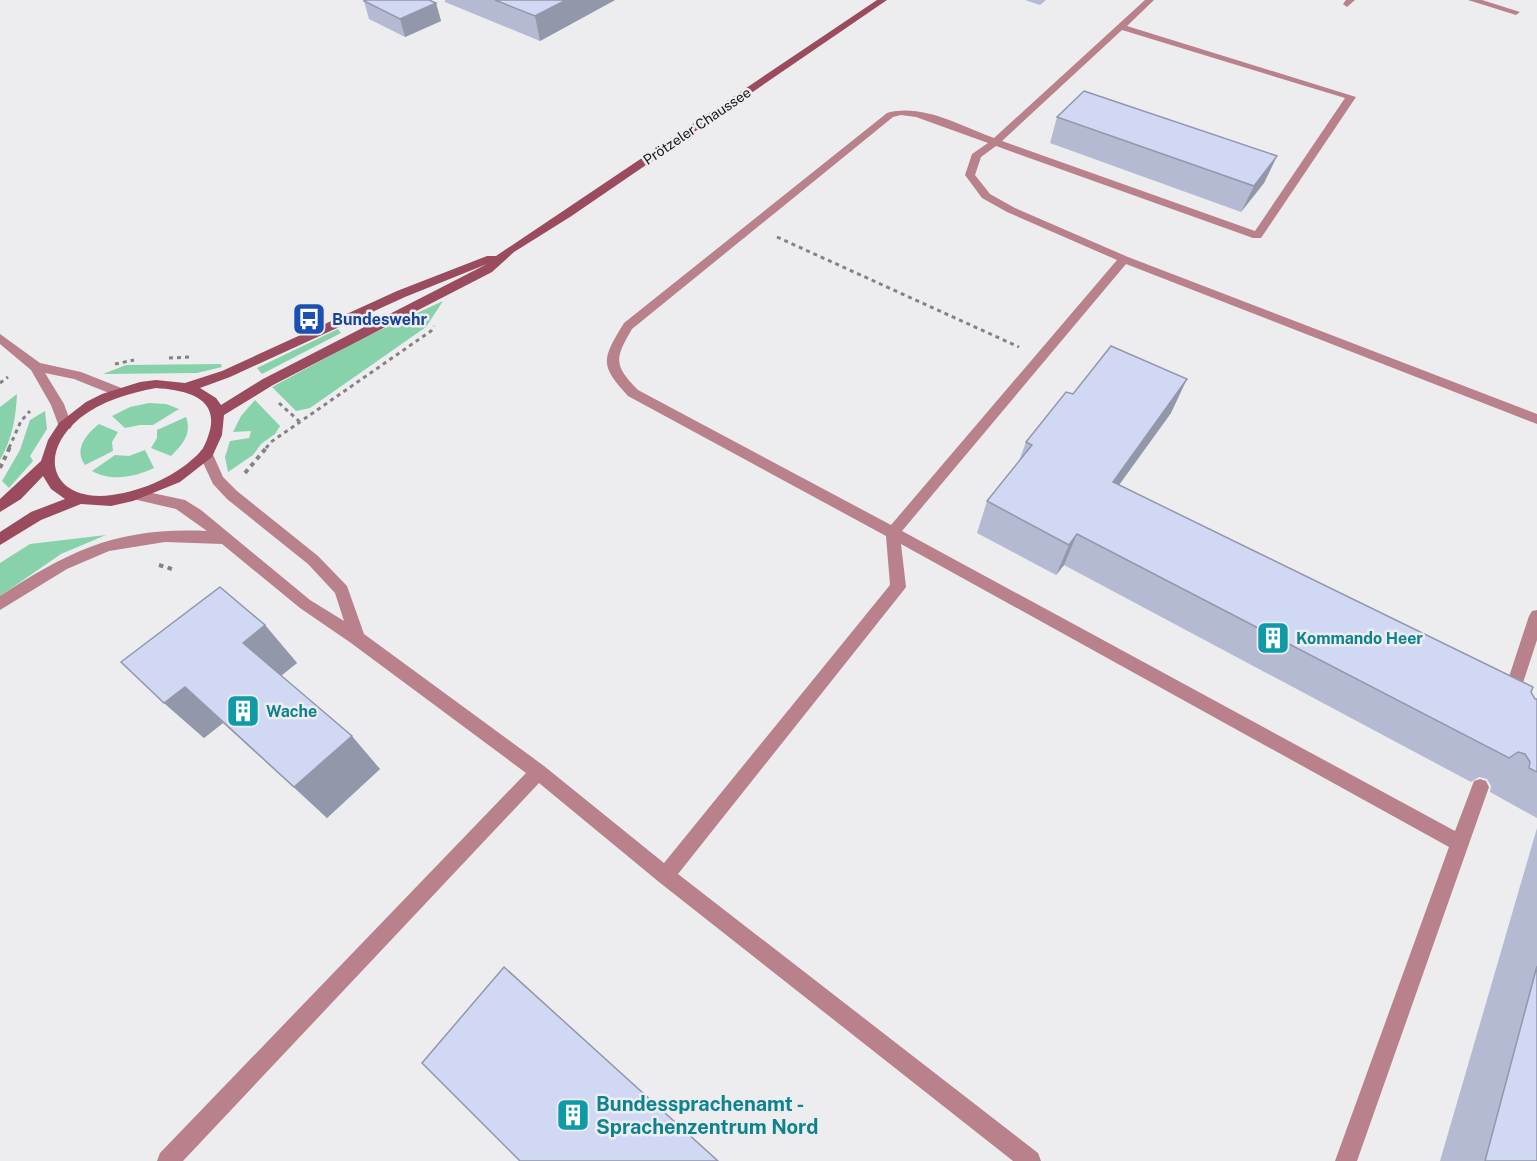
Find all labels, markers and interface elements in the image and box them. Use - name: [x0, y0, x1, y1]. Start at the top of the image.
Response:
- street label: Prötzeler Chaussee: [640, 84, 754, 168]
- bus stop icon: Bundeswehr: [291, 301, 327, 337]
- place label: Bundeswehr: [332, 310, 427, 329]
- building icon: Kommando Heer: [1255, 620, 1291, 656]
- place label: Kommando Heer: [1296, 629, 1423, 648]
- building icon: Wache: [225, 693, 261, 729]
- place label: Wache: [266, 702, 317, 721]
- place label: Bundessprachenamt - Sprachenzentrum Nord: [596, 1092, 818, 1139]
- building icon: Bundessprachenamt - Sprachenzentrum Nord: [555, 1097, 591, 1133]

